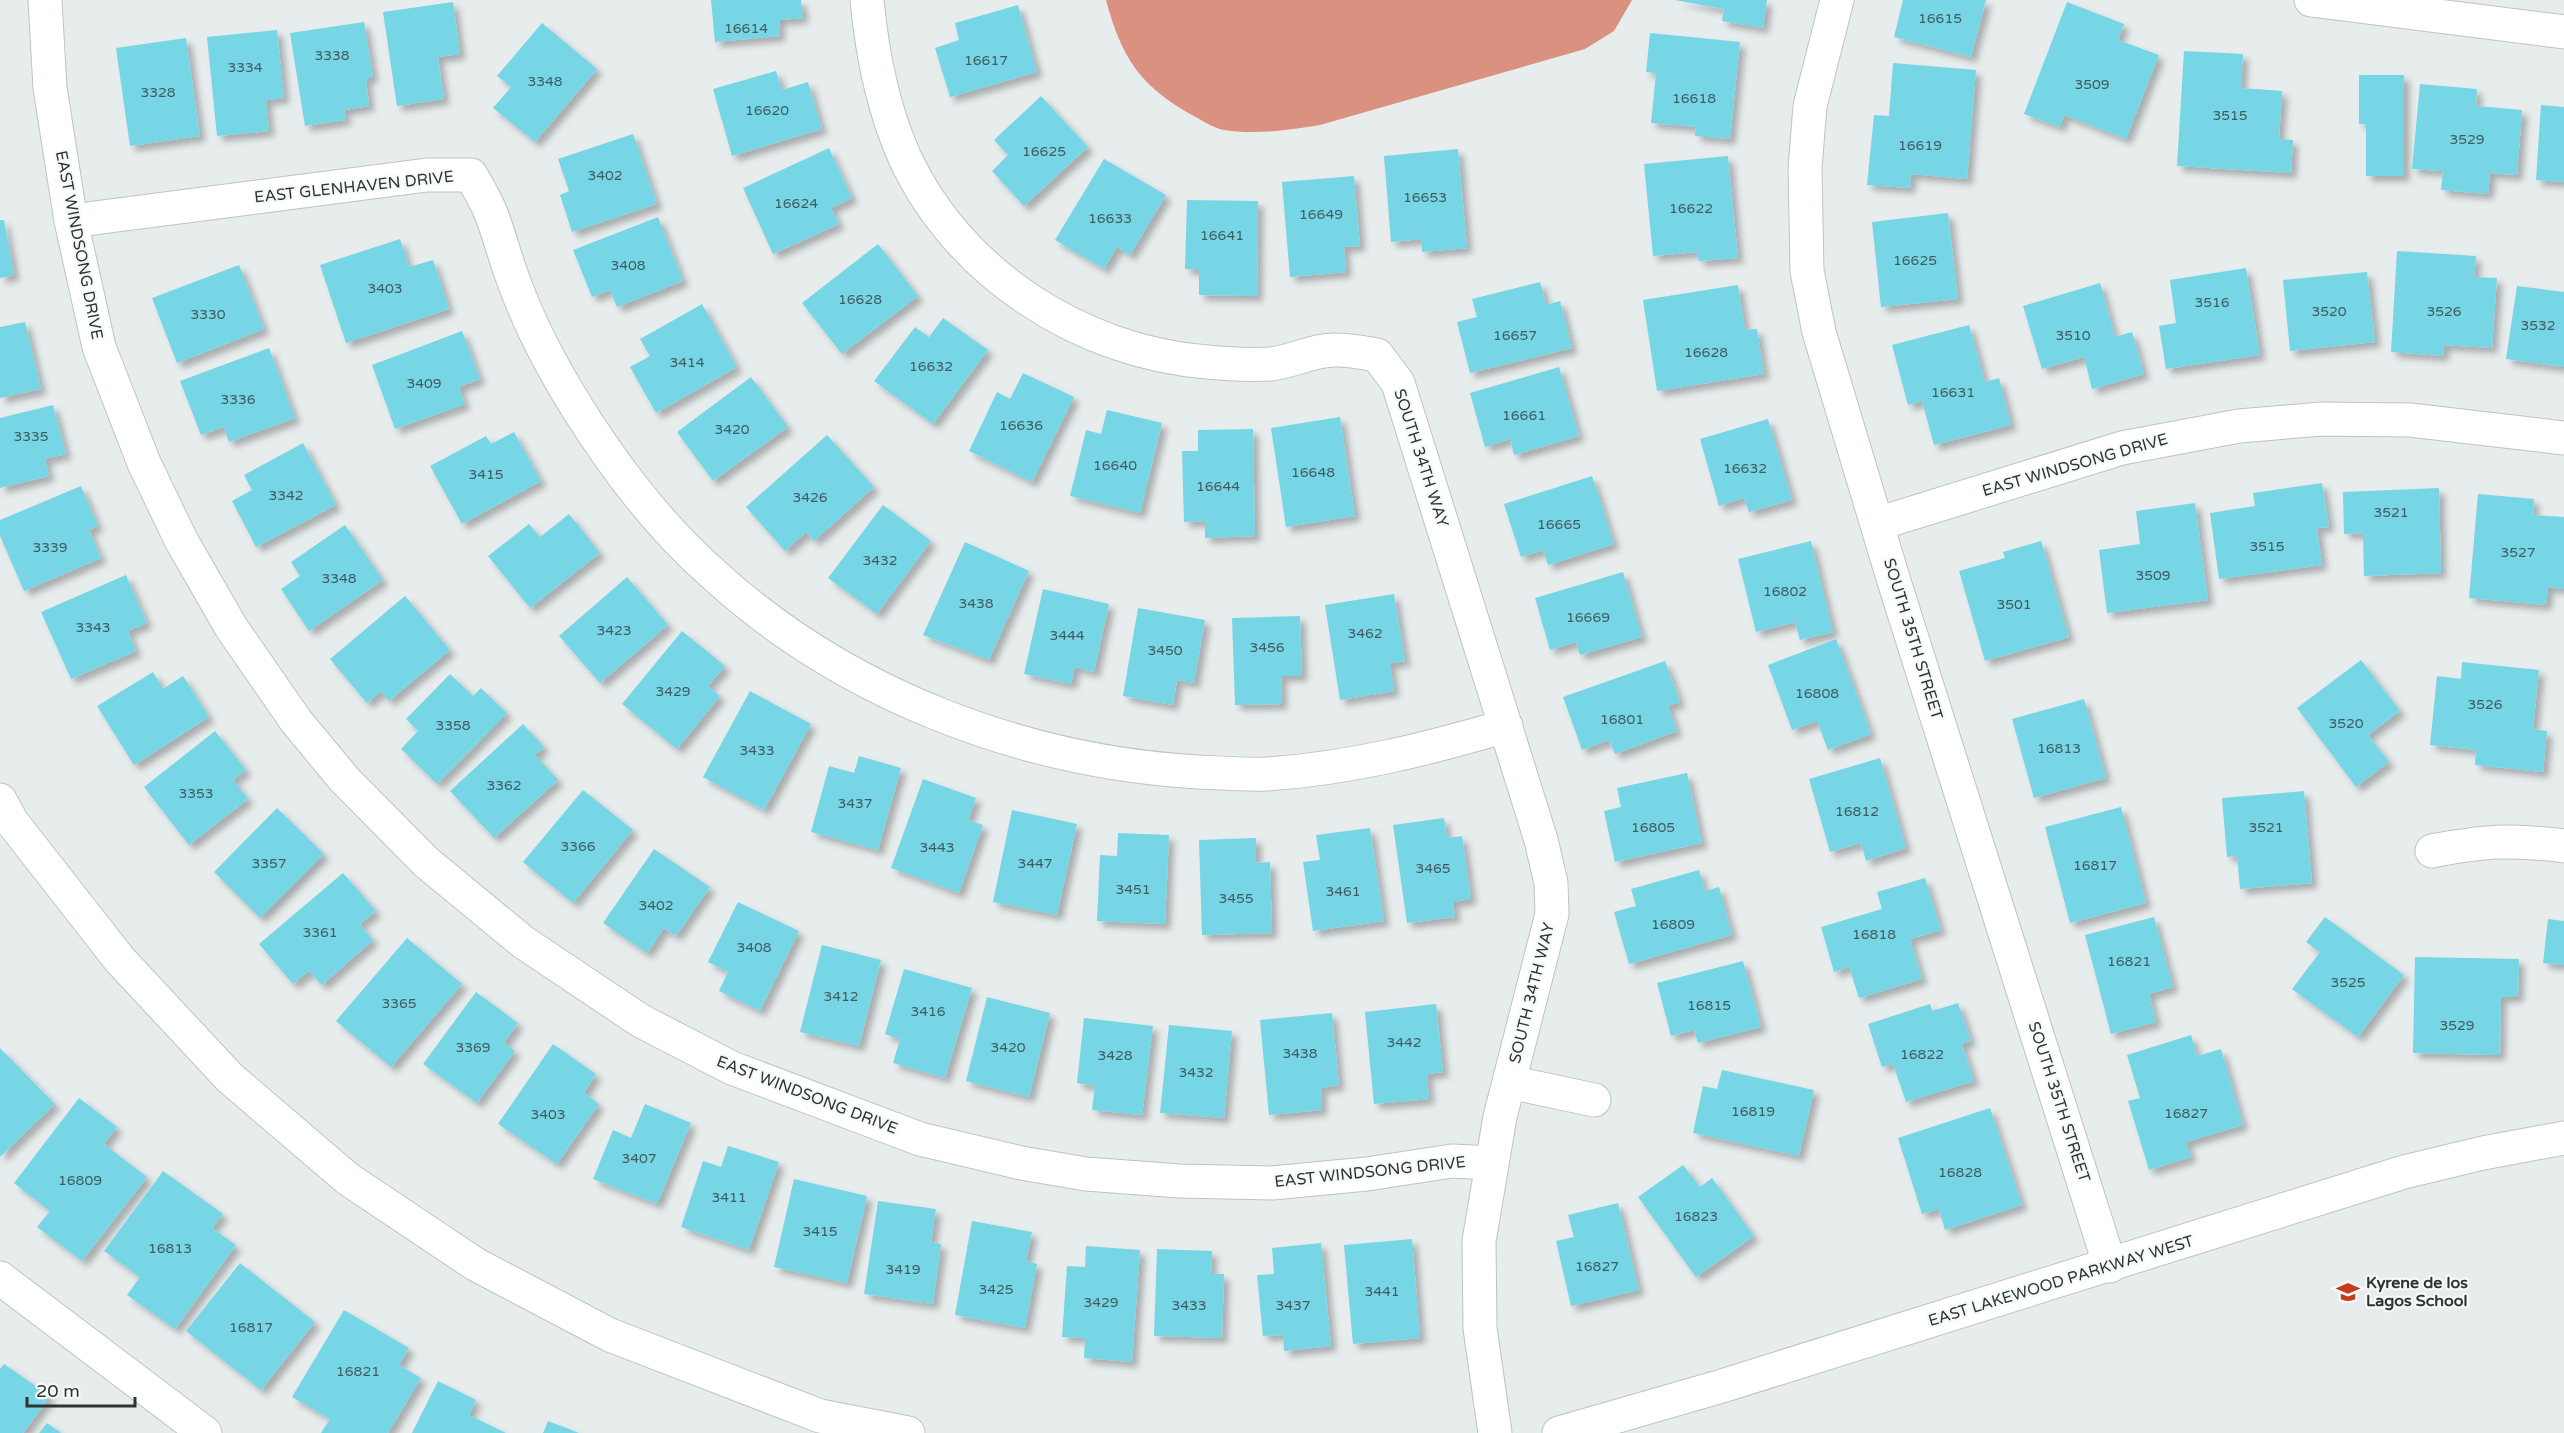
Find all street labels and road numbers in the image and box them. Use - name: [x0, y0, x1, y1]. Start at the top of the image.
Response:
- street label: EAST WINDSONG DRIVE: [51, 149, 107, 341]
- street label: EAST GLENHAVEN DRIVE: [253, 167, 455, 207]
- street label: SOUTH 34TH WAY: [1389, 386, 1453, 530]
- street label: EAST WINDSONG DRIVE: [1980, 429, 2170, 501]
- street label: SOUTH 35TH STREET: [1879, 556, 1947, 722]
- street label: SOUTH 34TH WAY: [1505, 921, 1559, 1065]
- street label: SOUTH 35TH STREET: [2024, 1019, 2094, 1185]
- street label: EAST WINDSONG DRIVE: [714, 1051, 900, 1139]
- street label: EAST WINDSONG DRIVE: [1273, 1152, 1467, 1192]
- street label: EAST LAKEWOOD PARKWAY WEST: [1926, 1231, 2196, 1331]

